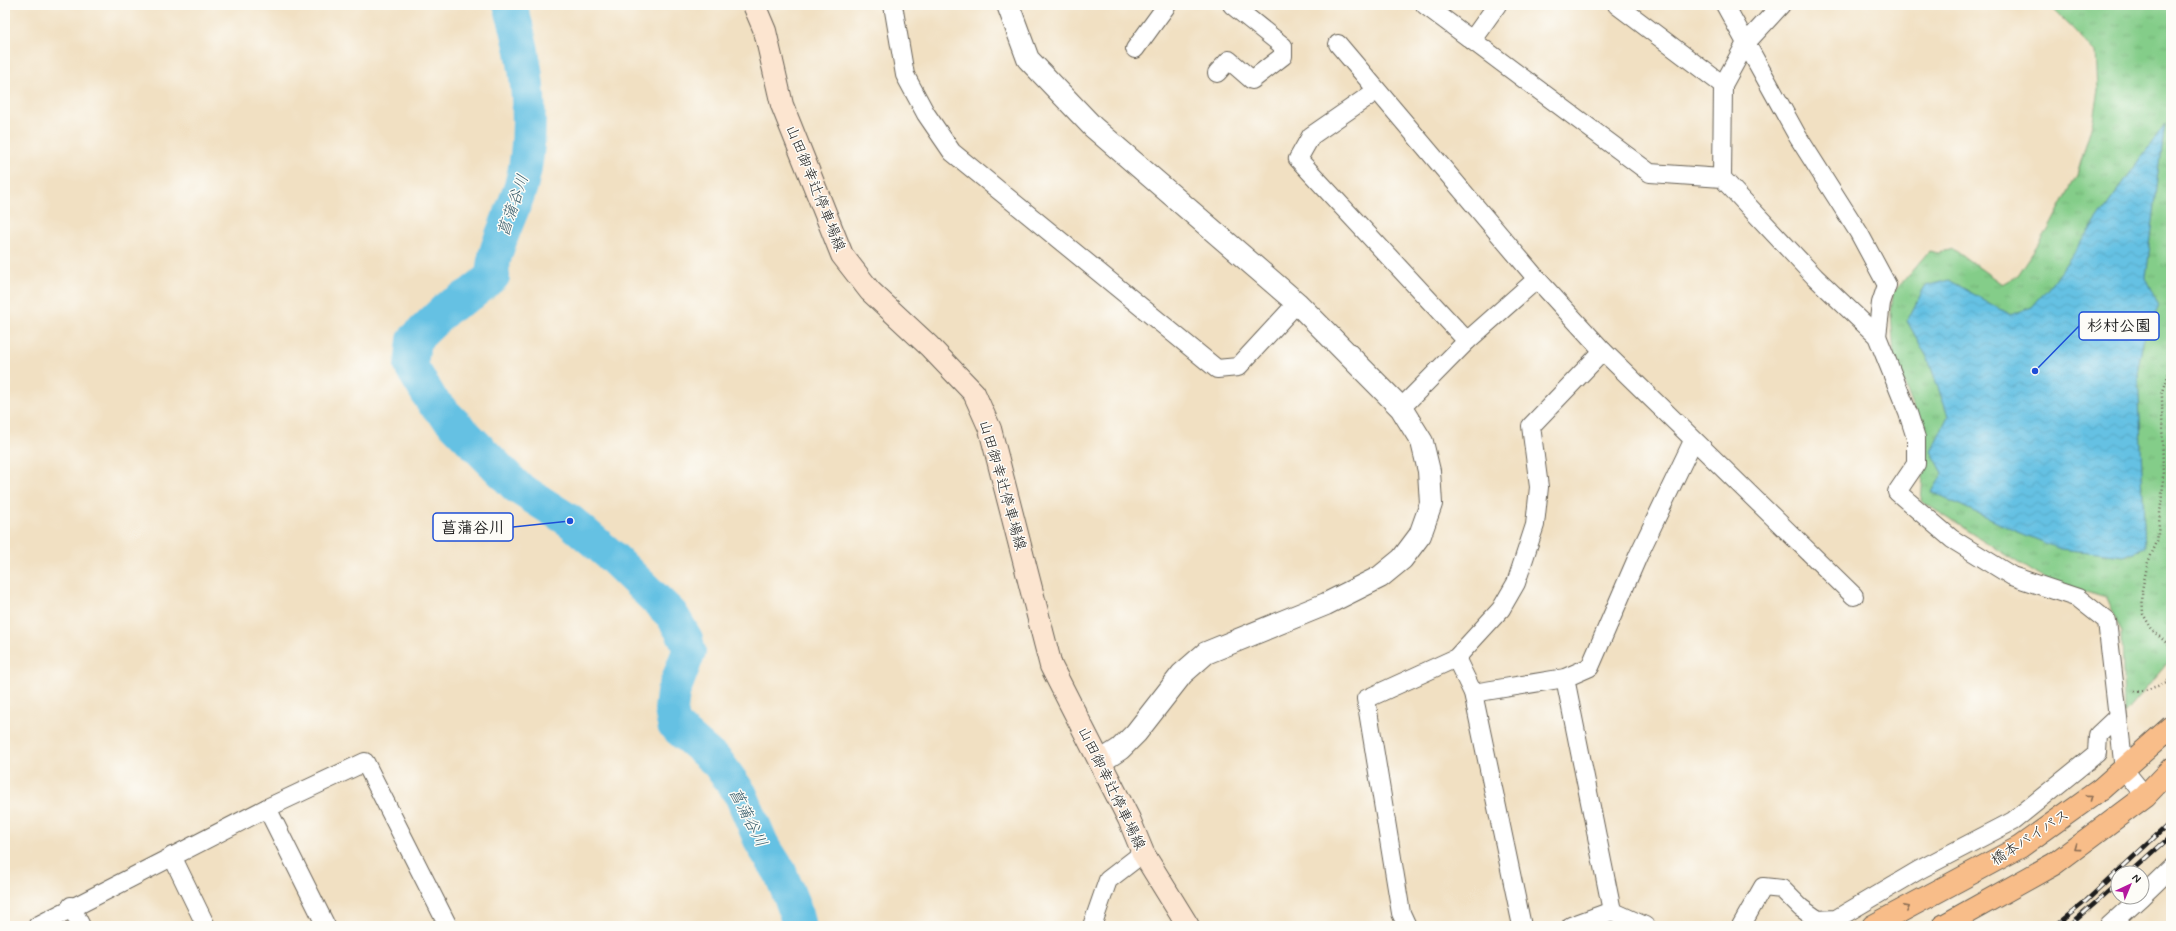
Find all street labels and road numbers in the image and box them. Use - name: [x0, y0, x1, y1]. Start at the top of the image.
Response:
- street label: 山田御幸辻停車場線: [781, 122, 850, 255]
- street label: 山田御幸辻停車場線: [974, 418, 1030, 553]
- street label: 山田御幸辻停車場線: [1073, 723, 1150, 853]
- street label: 橋本バイパス: [1987, 805, 2074, 871]

